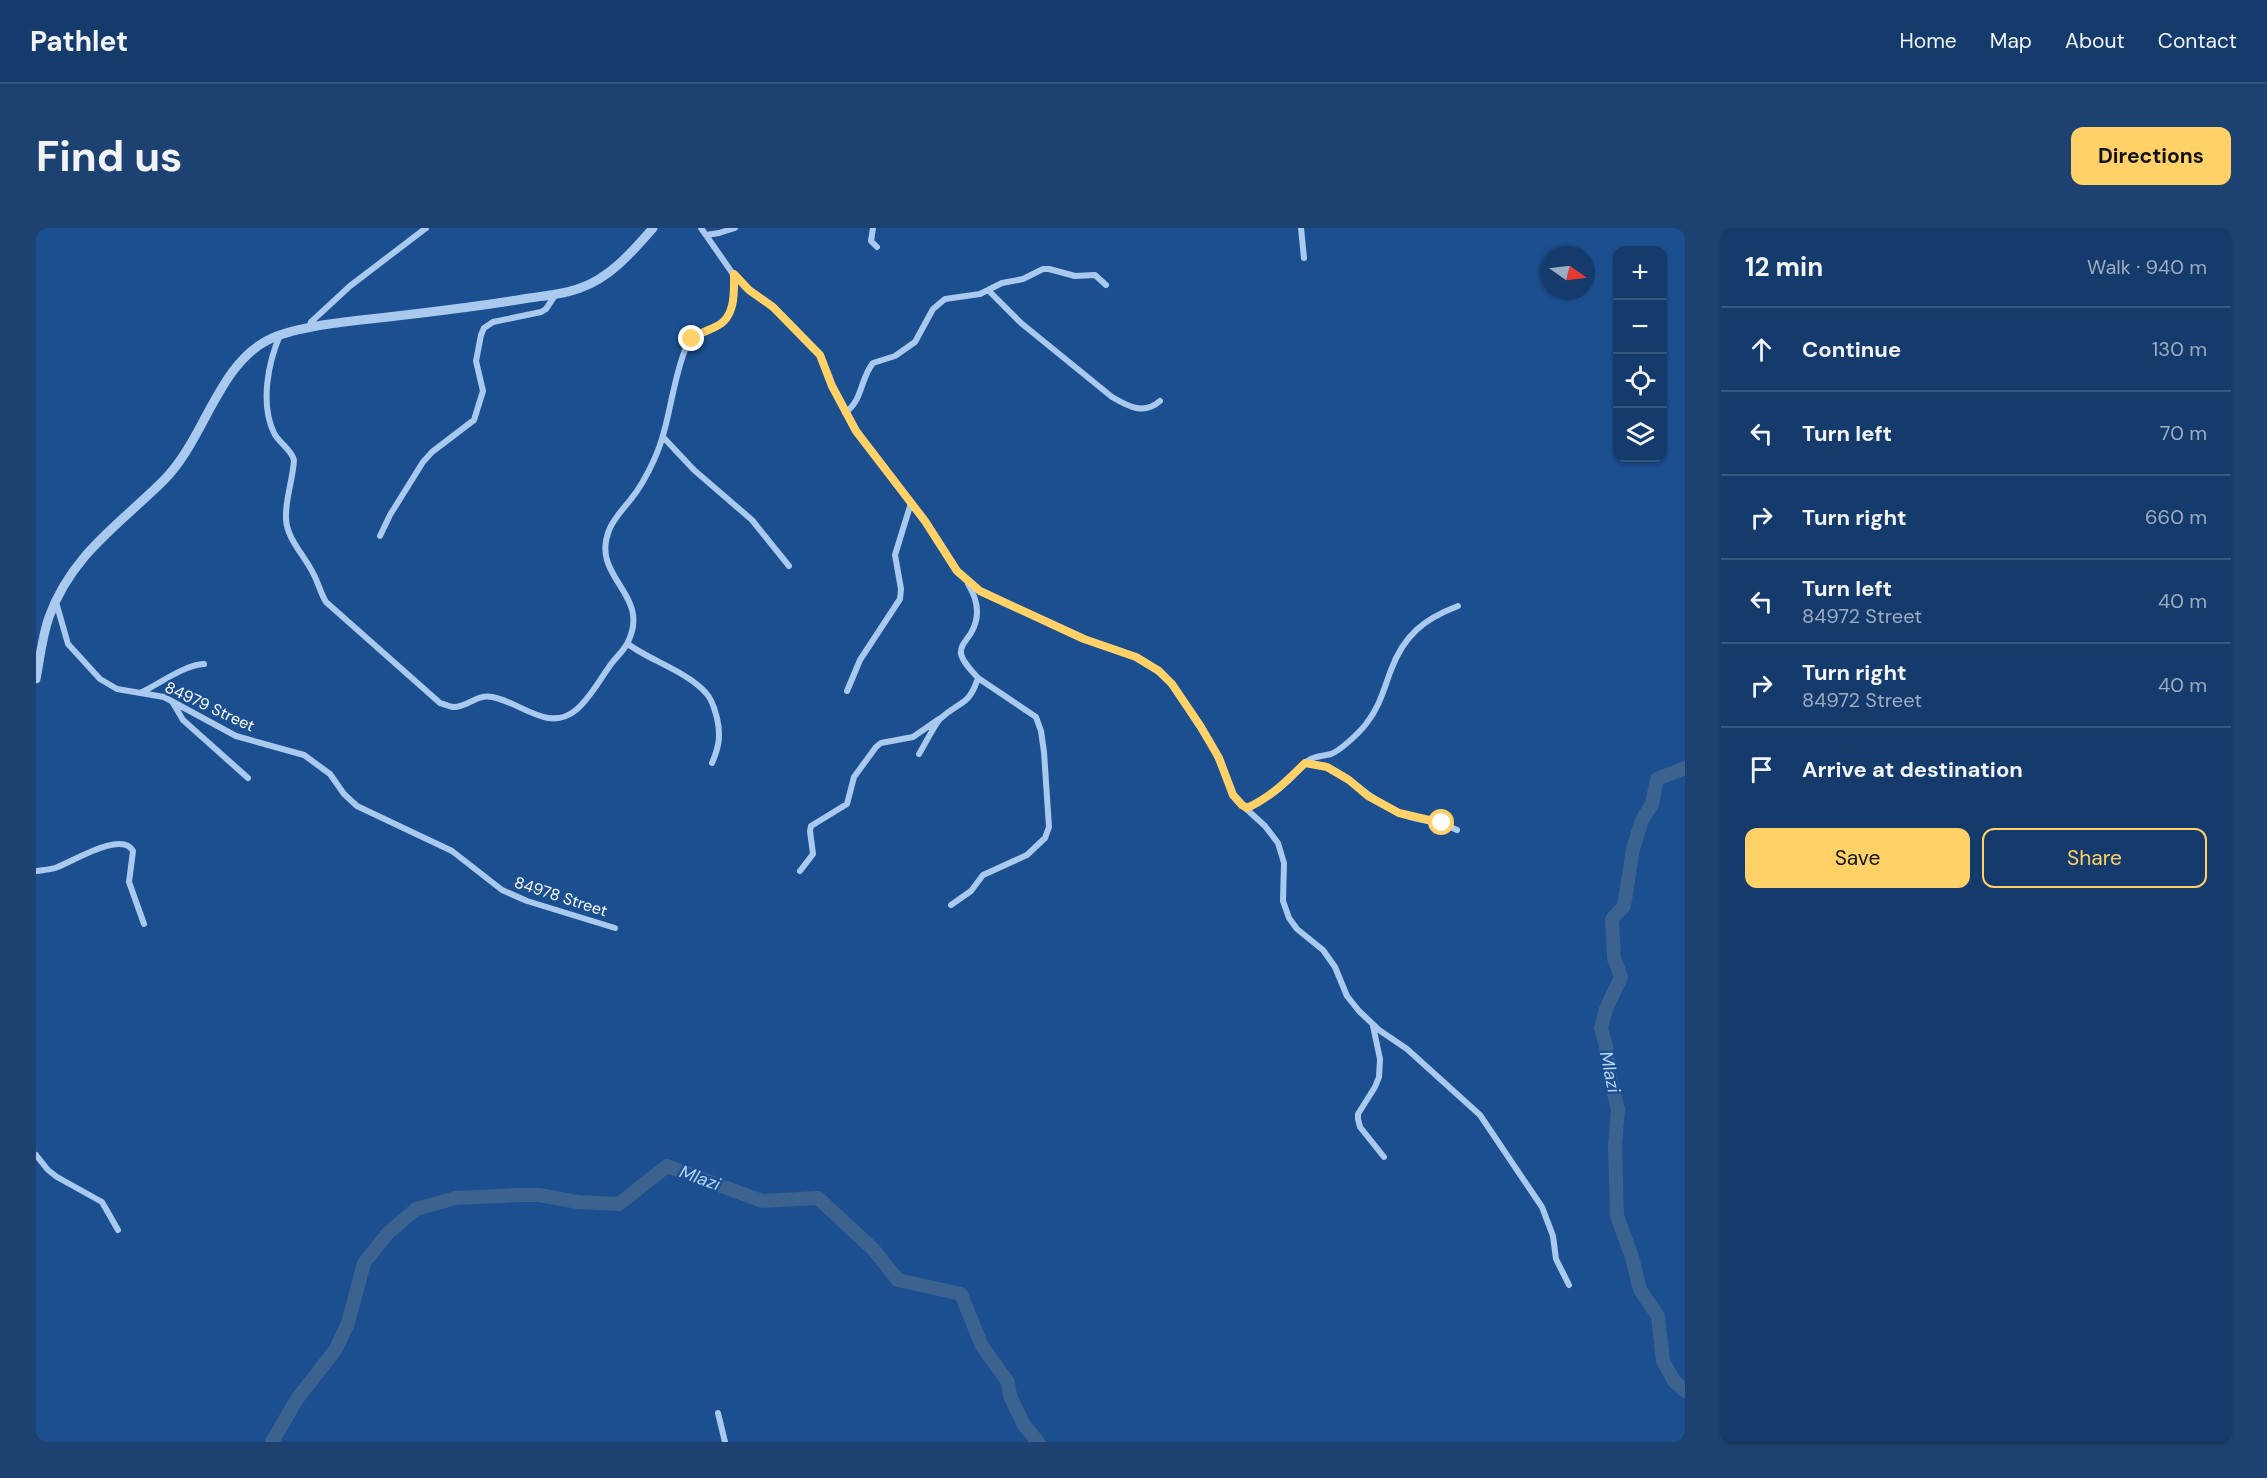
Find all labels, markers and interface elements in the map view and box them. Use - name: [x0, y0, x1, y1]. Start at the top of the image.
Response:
- text: Pathlet: [30, 23, 128, 60]
- text: Home: [1899, 27, 1957, 55]
- text: Map: [1990, 27, 2032, 55]
- text: About: [2065, 27, 2125, 55]
- text: Contact: [2158, 27, 2237, 55]
- button: Directions: [2071, 127, 2231, 185]
- text: Find us: [36, 129, 182, 184]
- north arrow: [1541, 246, 1595, 300]
- map controls: [1613, 246, 1667, 462]
- button: +: [1613, 246, 1667, 300]
- text: 12 min: [1745, 250, 1823, 284]
- text: Walk · 940 m: [2087, 254, 2207, 280]
- button: −: [1613, 300, 1667, 354]
- route end: [678, 325, 704, 351]
- icon: ahead: [1745, 333, 1778, 366]
- text: Continue: [1802, 335, 1901, 364]
- text: 130 m: [2152, 336, 2207, 362]
- button: locate: [1613, 354, 1667, 408]
- button: layers: [1613, 408, 1667, 462]
- icon: left: [1745, 417, 1778, 450]
- text: Turn left: [1802, 419, 1892, 448]
- text: 70 m: [2160, 420, 2207, 446]
- icon: right: [1745, 501, 1778, 534]
- text: Turn right: [1802, 503, 1907, 532]
- text: 660 m: [2145, 504, 2207, 530]
- text: Turn left: [1802, 574, 1892, 603]
- icon: left: [1745, 585, 1778, 618]
- text: 40 m: [2158, 588, 2207, 614]
- text: 84972 Street: [1802, 603, 1922, 629]
- text: Turn right: [1802, 658, 1907, 687]
- icon: right: [1745, 669, 1778, 702]
- text: 40 m: [2158, 672, 2207, 698]
- street label: 84979 Street: [161, 676, 258, 736]
- text: 84972 Street: [1802, 687, 1922, 713]
- icon: arrive: [1745, 753, 1778, 786]
- text: Arrive at destination: [1802, 755, 2023, 784]
- route start: [1428, 809, 1454, 835]
- button: Save: [1745, 828, 1970, 888]
- button: Share: [1982, 828, 2207, 888]
- street label: 84978 Street: [512, 872, 610, 921]
- water label: Mlazi: [1594, 1049, 1626, 1096]
- water label: Mlazi: [676, 1160, 724, 1197]

